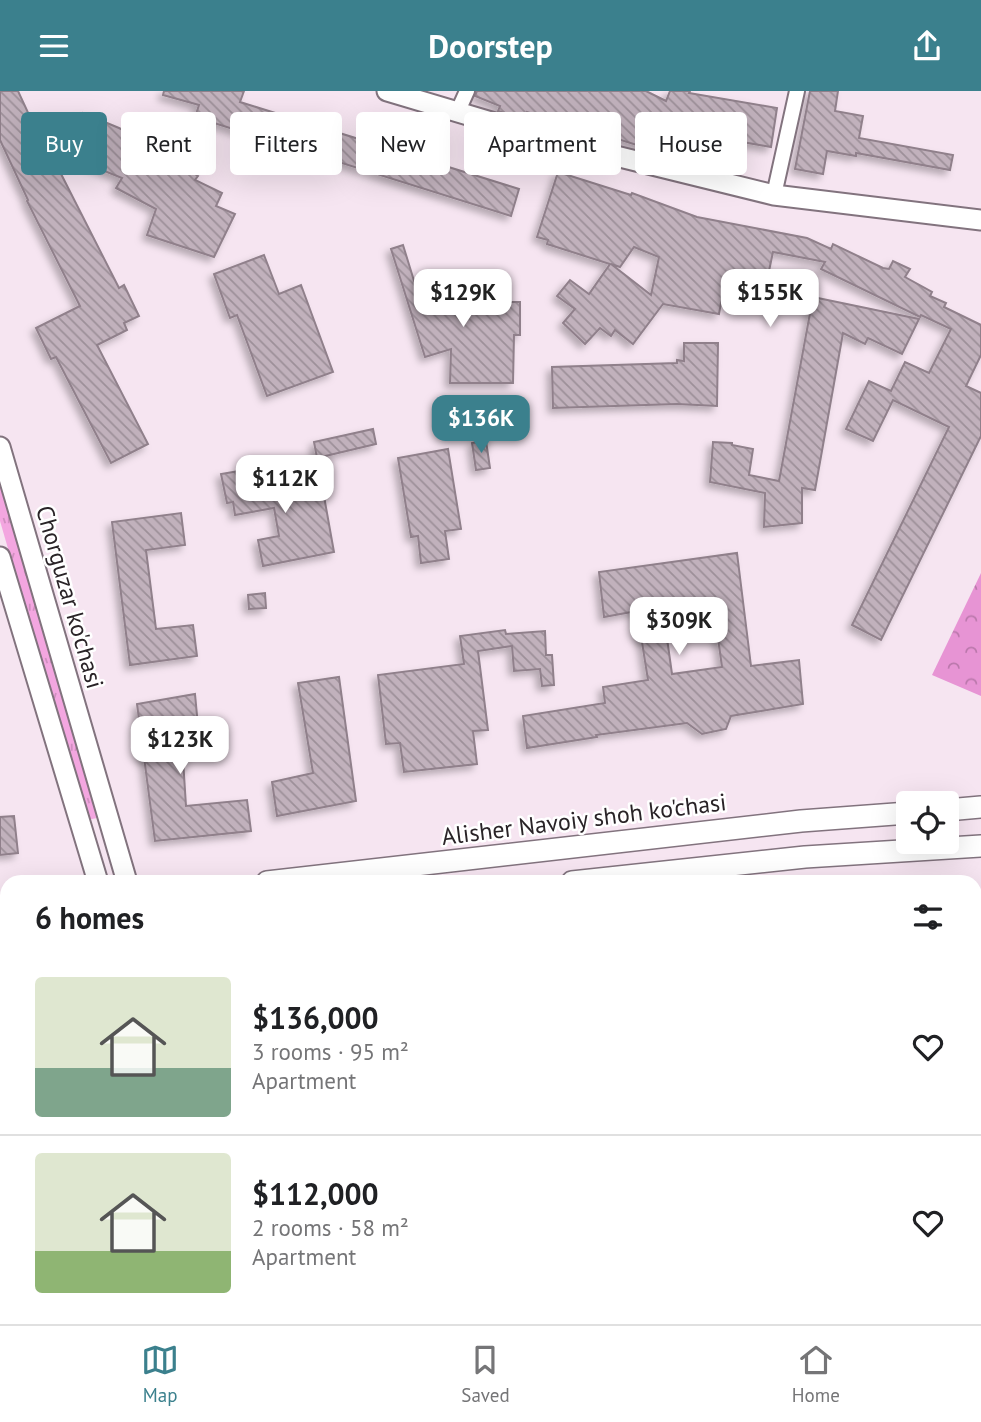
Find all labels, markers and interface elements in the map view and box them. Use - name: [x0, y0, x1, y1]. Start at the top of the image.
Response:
- text: Doorstep: [428, 25, 553, 67]
- icon: menu: [35, 27, 73, 65]
- icon: share: [908, 27, 946, 65]
- chip: Buy: [21, 112, 107, 175]
- chip: Rent: [121, 112, 216, 175]
- chip: Filters: [230, 112, 342, 175]
- chip: New: [356, 112, 450, 175]
- chip: Apartment: [464, 112, 621, 175]
- chip: House: [635, 112, 747, 175]
- pin: $129K: [414, 269, 512, 329]
- pin: $155K: [721, 269, 819, 329]
- text: $129K: [430, 277, 496, 306]
- text: $155K: [737, 277, 803, 306]
- pin: $136K: [432, 395, 530, 455]
- text: $136K: [448, 403, 514, 432]
- pin: $112K: [236, 455, 334, 515]
- text: $112K: [252, 463, 318, 492]
- street label: Chorguzar ko'chasi: [29, 502, 111, 692]
- pin: $309K: [630, 597, 728, 657]
- text: $309K: [646, 605, 712, 634]
- pin: $123K: [131, 717, 229, 776]
- text: $123K: [147, 724, 213, 753]
- street label: Alisher Navoiy shoh ko'chasi: [440, 786, 728, 852]
- map controls: [896, 791, 959, 854]
- button: locate: [896, 791, 959, 854]
- text: 6 homes: [35, 898, 144, 937]
- icon: filters: [909, 898, 947, 936]
- text: $136,000: [252, 998, 379, 1037]
- icon: home: [91, 1005, 175, 1089]
- icon: heart: [909, 1028, 947, 1066]
- text: 3 rooms · 95 m²: [252, 1037, 409, 1066]
- text: Apartment: [252, 1066, 356, 1095]
- text: $112,000: [252, 1174, 379, 1213]
- icon: home: [91, 1181, 175, 1265]
- icon: heart: [909, 1204, 947, 1242]
- text: 2 rooms · 58 m²: [252, 1213, 409, 1242]
- text: Apartment: [252, 1242, 356, 1271]
- tab: Map: [141, 1341, 179, 1407]
- tab: Saved: [461, 1341, 510, 1407]
- tab: Home: [792, 1341, 840, 1407]

